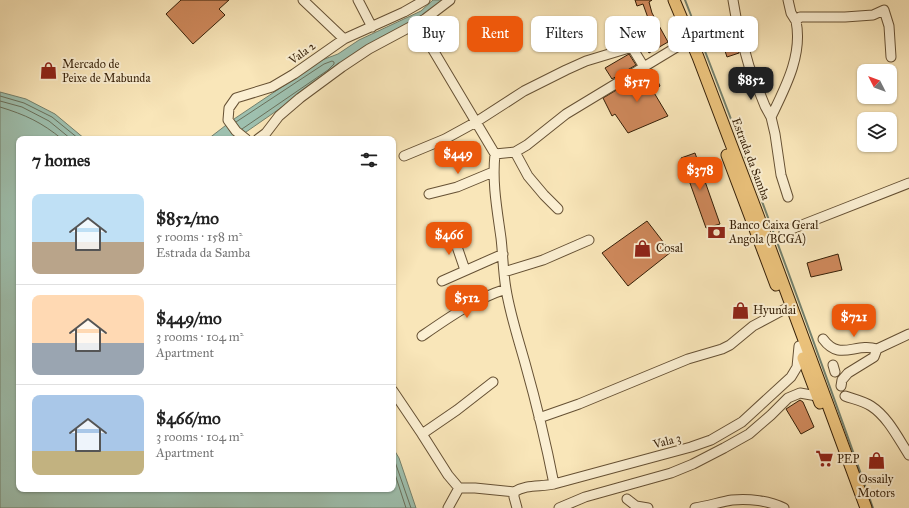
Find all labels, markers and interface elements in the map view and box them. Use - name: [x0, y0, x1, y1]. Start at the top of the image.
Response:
- chip: Buy: [408, 16, 459, 52]
- chip: Rent: [467, 16, 523, 52]
- chip: Filters: [531, 16, 597, 52]
- chip: New: [605, 16, 660, 52]
- chip: Apartment: [668, 16, 758, 52]
- street label: Vala 2: [285, 39, 318, 68]
- place label: Mercado de Peixe de Mabunda: [62, 57, 151, 85]
- shop icon: Mercado de Peixe de Mabunda: [39, 61, 59, 81]
- north arrow: [857, 64, 897, 104]
- map controls: [857, 64, 897, 152]
- pin: $852: [727, 67, 775, 101]
- pin: $517: [613, 69, 661, 103]
- text: $852: [737, 72, 765, 88]
- text: $517: [624, 74, 650, 90]
- button: layers: [857, 112, 897, 152]
- street label: Estrada da Samba: [729, 116, 773, 203]
- pin: $449: [434, 141, 482, 175]
- text: $449: [443, 146, 473, 162]
- icon: filters: [358, 149, 380, 171]
- text: 7 homes: [32, 150, 90, 171]
- pin: $378: [676, 157, 724, 191]
- text: $378: [687, 162, 713, 178]
- text: $852/mo: [156, 208, 219, 229]
- icon: home: [64, 210, 112, 258]
- place label: Banco Caixa Geral Angola (BCGA): [728, 218, 819, 247]
- pin: $466: [425, 222, 473, 256]
- bank icon: Banco Caixa Geral Angola (BCGA): [706, 222, 726, 242]
- text: $466: [435, 227, 463, 243]
- text: 5 rooms · 158 m²: [156, 229, 243, 245]
- shop icon: Cosal: [633, 238, 653, 258]
- place label: Cosal: [656, 241, 684, 255]
- text: Estrada da Samba: [156, 245, 250, 261]
- pin: $512: [443, 285, 491, 319]
- text: $512: [454, 290, 480, 306]
- shop icon: Hyundai: [730, 300, 750, 320]
- place label: Hyundai: [753, 303, 797, 317]
- pin: $721: [830, 304, 878, 338]
- text: $449/mo: [156, 308, 222, 329]
- text: $721: [841, 309, 867, 325]
- icon: home: [64, 311, 112, 359]
- text: 3 rooms · 104 m²: [156, 329, 244, 345]
- text: Apartment: [156, 345, 214, 361]
- text: $466/mo: [156, 408, 221, 429]
- icon: home: [64, 411, 112, 459]
- text: 3 rooms · 104 m²: [156, 429, 244, 445]
- street label: Vala 3: [651, 431, 683, 452]
- text: Apartment: [156, 445, 214, 461]
- supermarket icon: PEP: [814, 449, 834, 469]
- shop icon: Ossaily Motors: [866, 450, 886, 470]
- place label: PEP: [837, 452, 859, 466]
- place label: Ossaily Motors: [857, 472, 895, 500]

